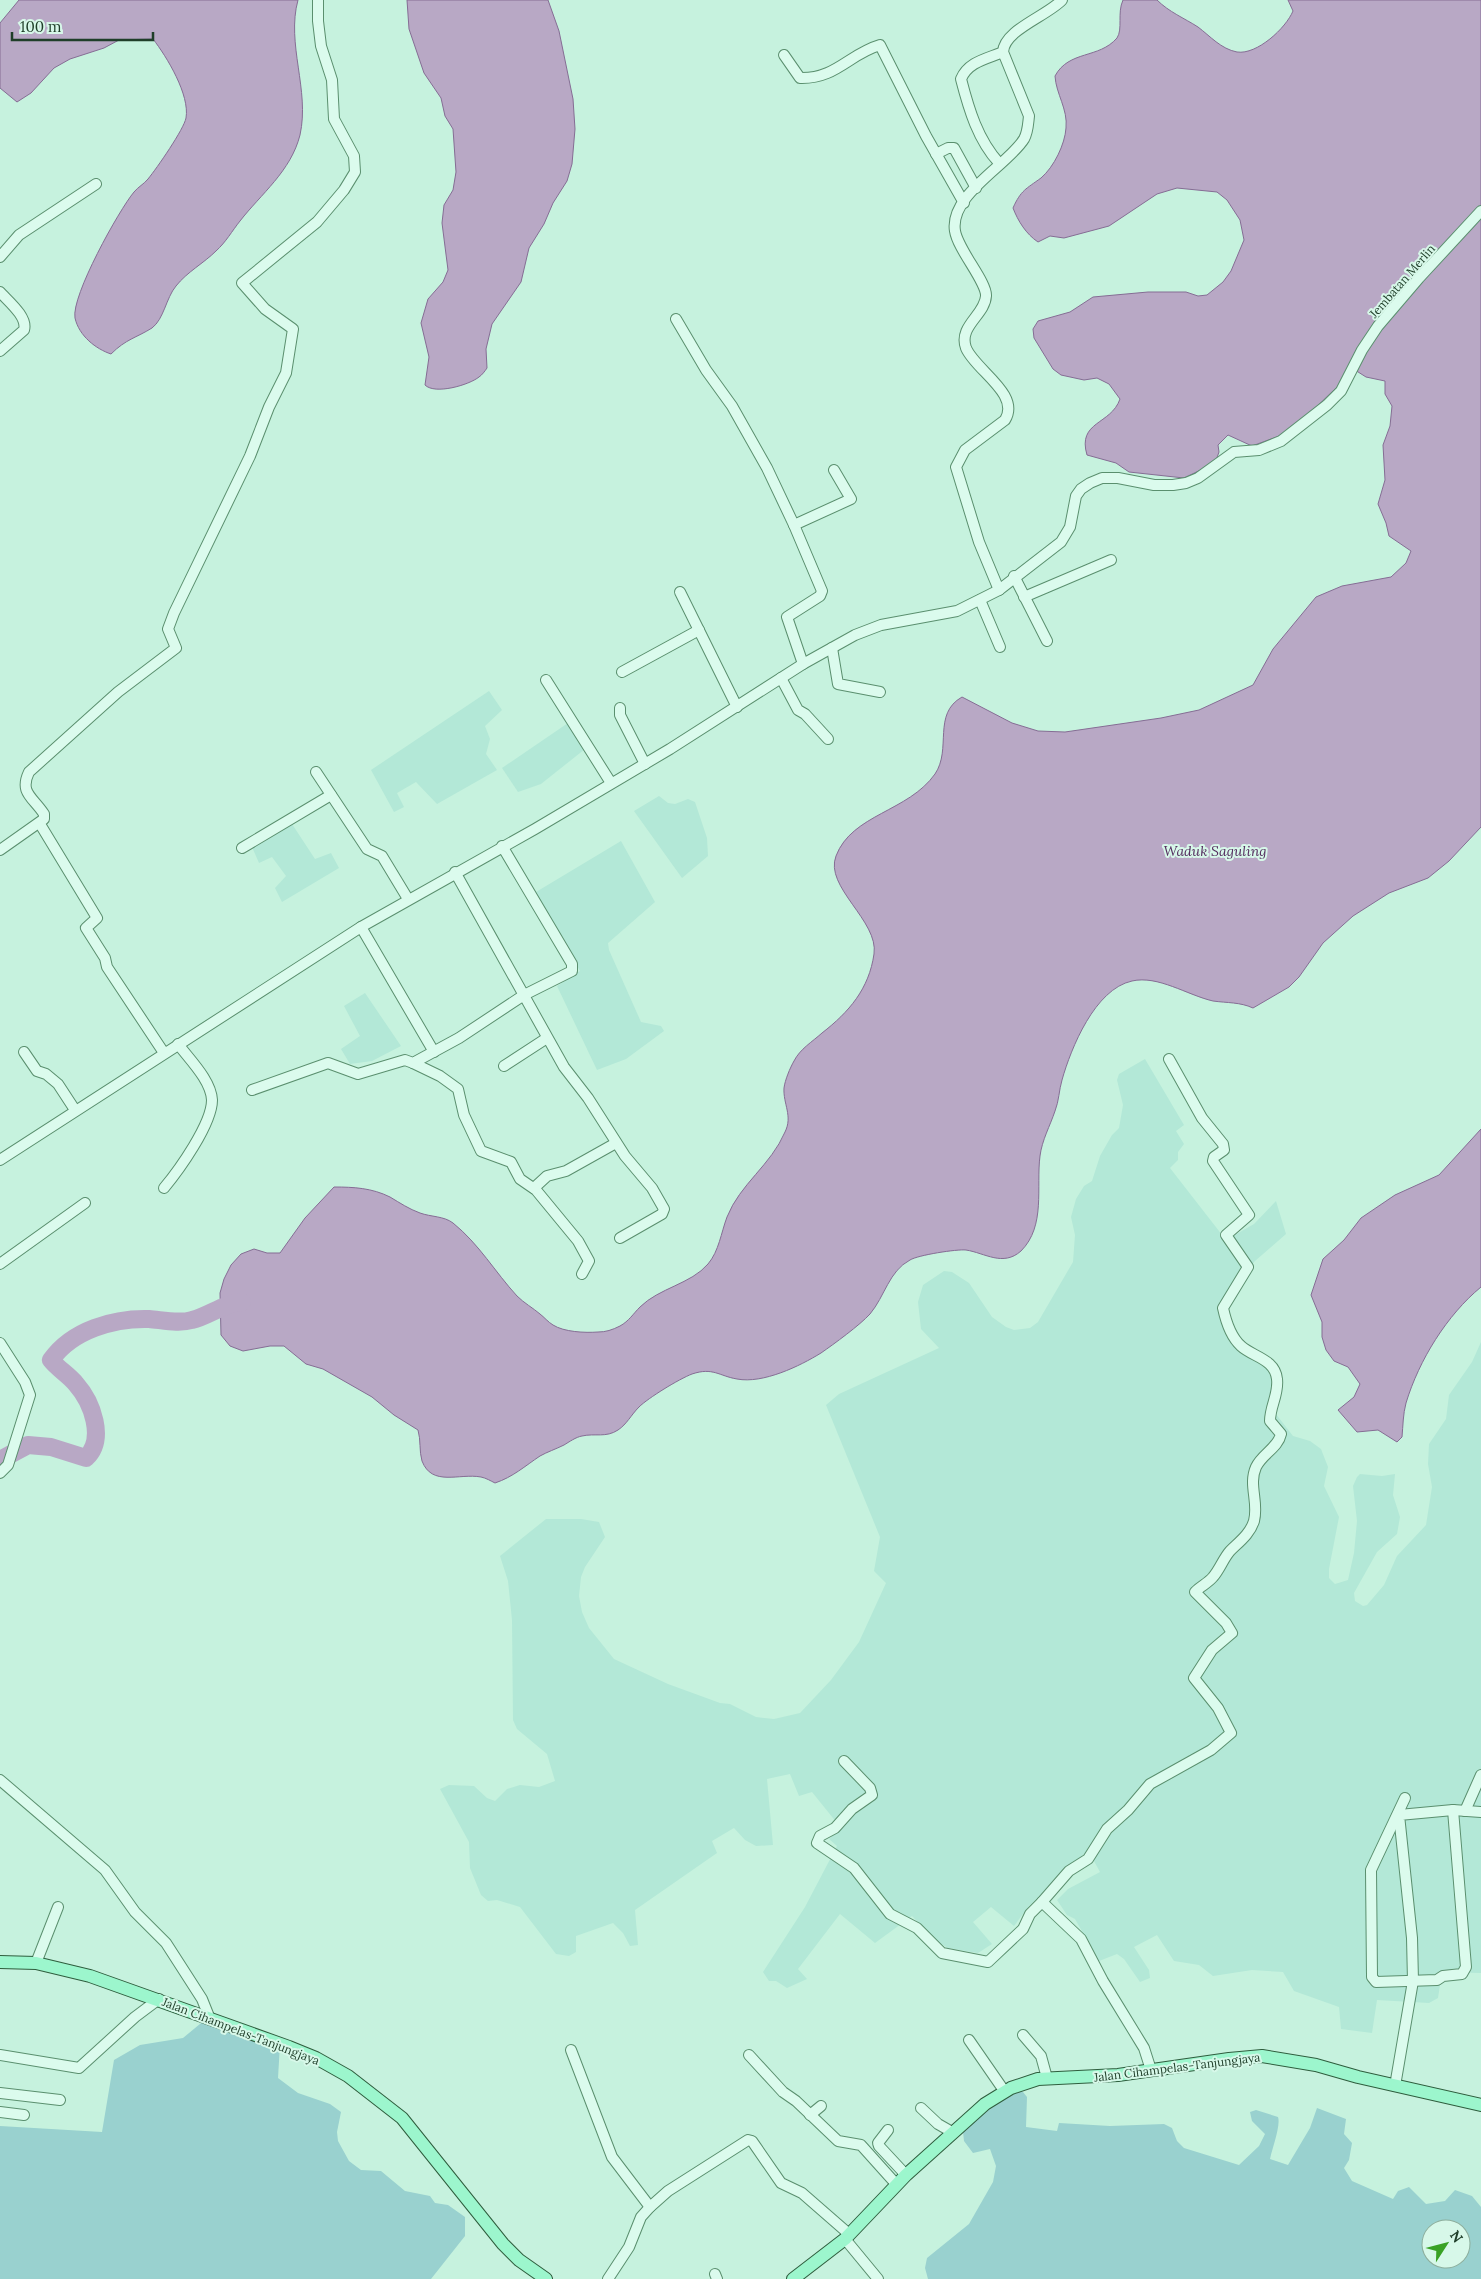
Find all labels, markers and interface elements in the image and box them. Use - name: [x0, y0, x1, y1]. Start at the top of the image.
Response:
- scale bar: [12, 10, 154, 42]
- text: 100 m: [20, 17, 61, 36]
- street label: Jembatan Merlin: [1365, 241, 1438, 322]
- water label: Waduk Saguling: [1163, 842, 1267, 860]
- street label: Jalan Cihampelas-Tanjungjaya: [159, 1994, 322, 2068]
- street label: Jalan Cihampelas-Tanjungjaya: [1092, 2049, 1261, 2085]
- north arrow: [1421, 2219, 1471, 2269]
- text: N: [1446, 2227, 1467, 2246]

